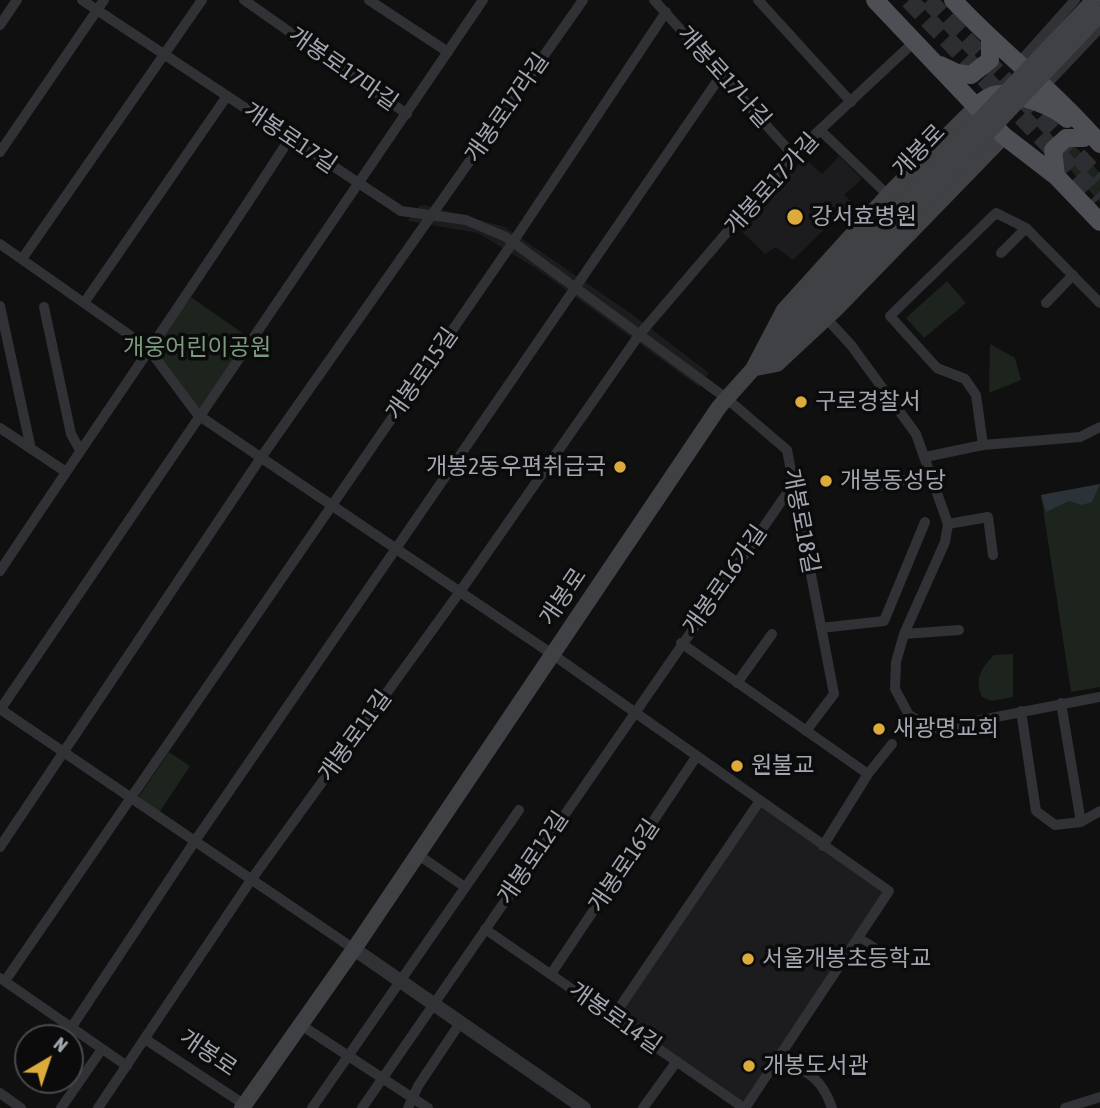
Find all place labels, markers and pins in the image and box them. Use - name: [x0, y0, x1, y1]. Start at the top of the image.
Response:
- place label: 강서효병원: [811, 203, 917, 231]
- marker: 강서효병원: [785, 207, 805, 227]
- place label: 구로경찰서: [815, 388, 921, 416]
- marker: 구로경찰서: [793, 394, 809, 410]
- place label: 개봉2동우편취급국: [426, 453, 606, 481]
- marker: 개봉2동우편취급국: [612, 459, 628, 475]
- place label: 개봉동성당: [840, 467, 946, 495]
- marker: 개봉동성당: [818, 473, 834, 489]
- place label: 새광명교회: [893, 715, 999, 743]
- marker: 새광명교회: [871, 721, 887, 737]
- place label: 원불교: [751, 752, 814, 780]
- marker: 원불교: [729, 758, 745, 774]
- place label: 서울개봉초등학교: [762, 945, 931, 973]
- marker: 서울개봉초등학교: [740, 951, 756, 967]
- place label: 개봉도서관: [763, 1052, 869, 1080]
- marker: 개봉도서관: [741, 1058, 757, 1074]

